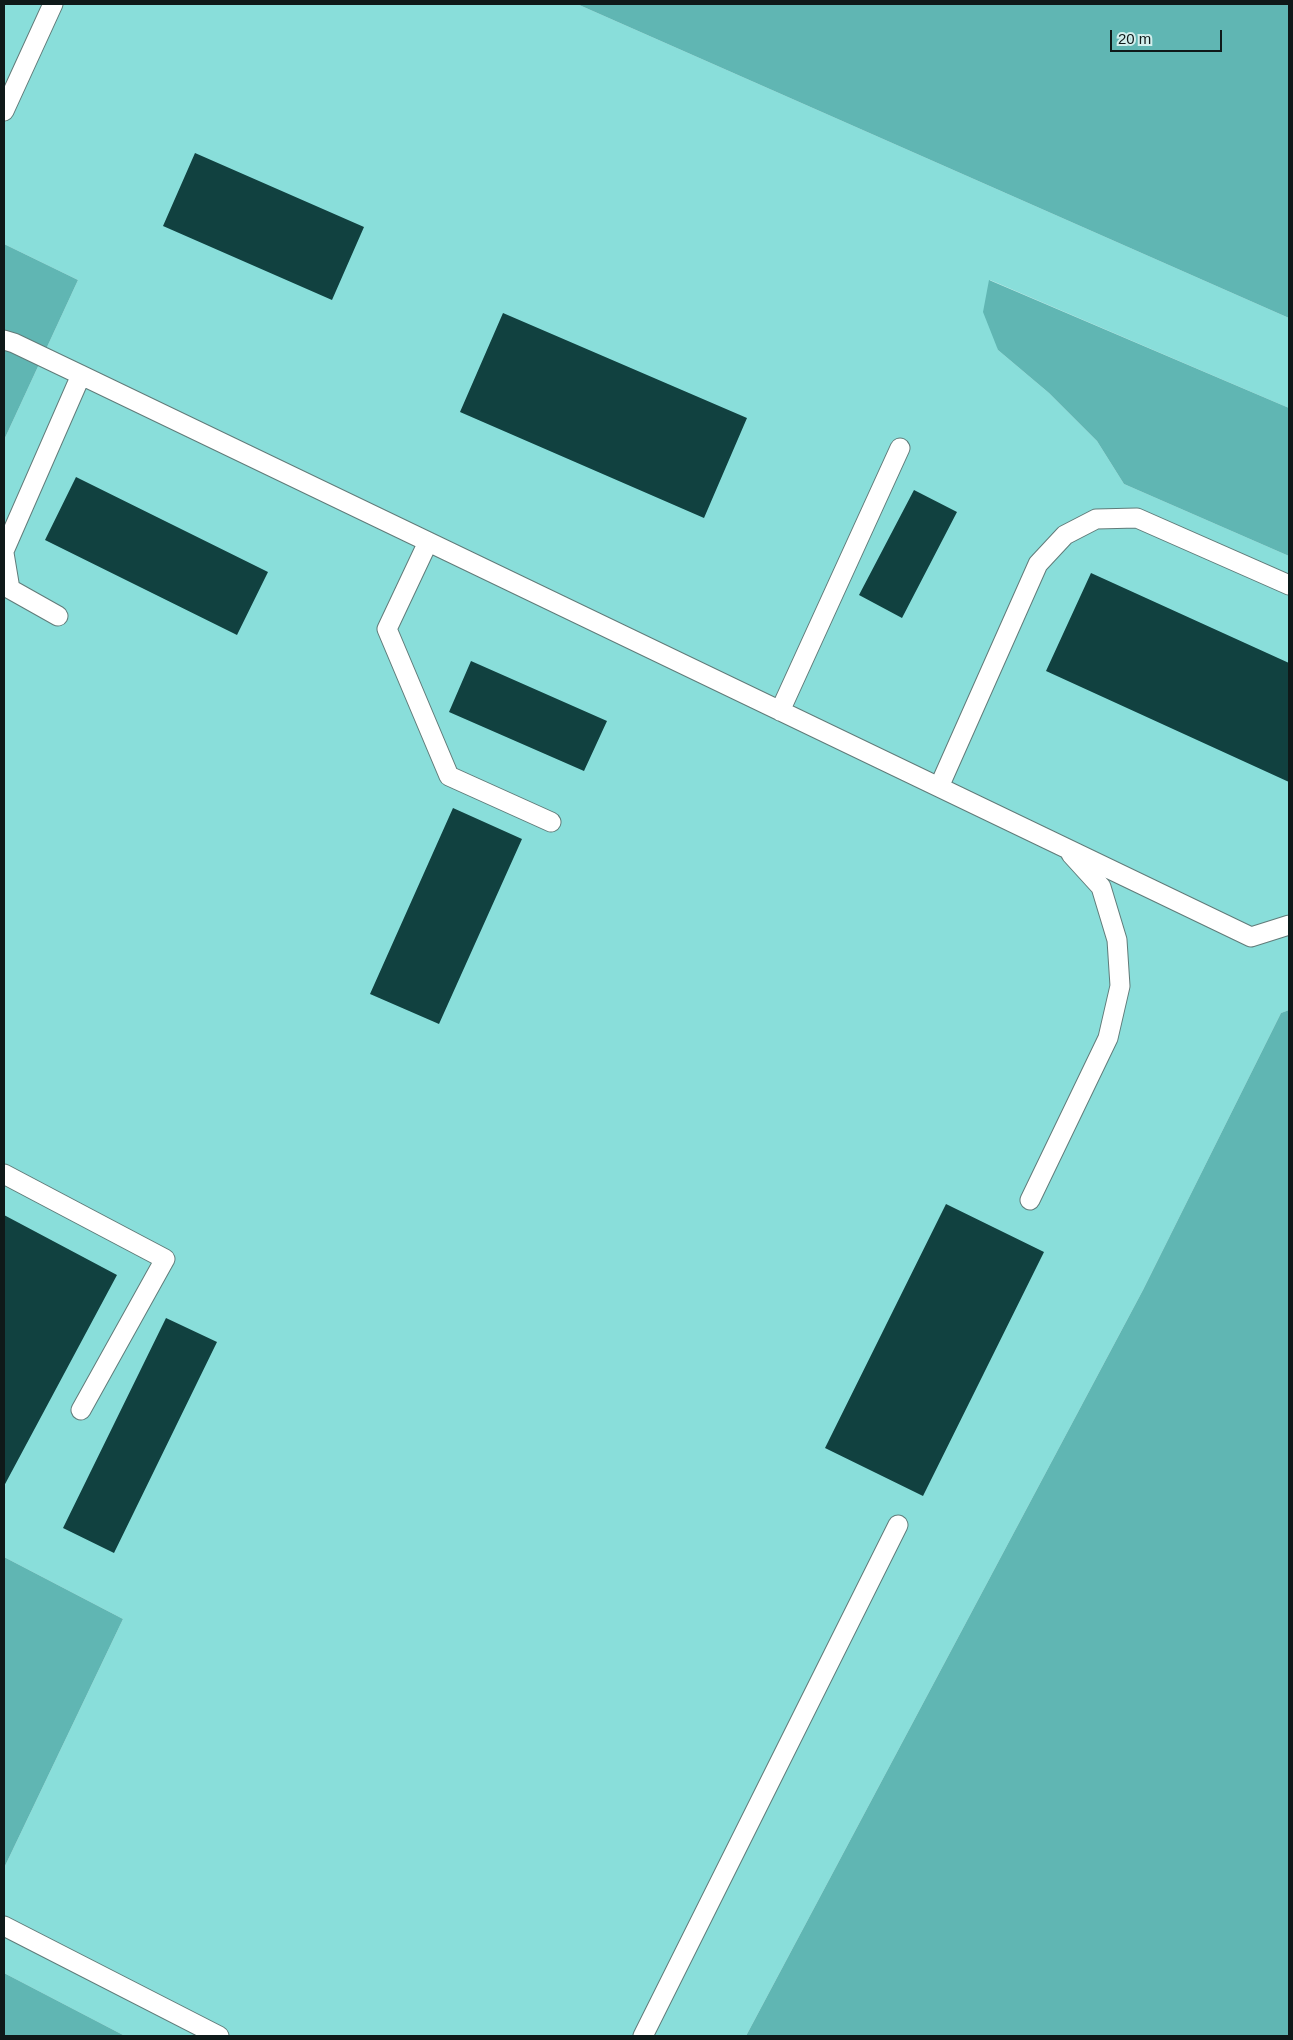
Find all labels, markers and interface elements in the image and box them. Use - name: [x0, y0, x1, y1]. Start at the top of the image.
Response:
- scale bar: [1113, 20, 1226, 52]
- text: 20 m: [1118, 30, 1151, 47]

